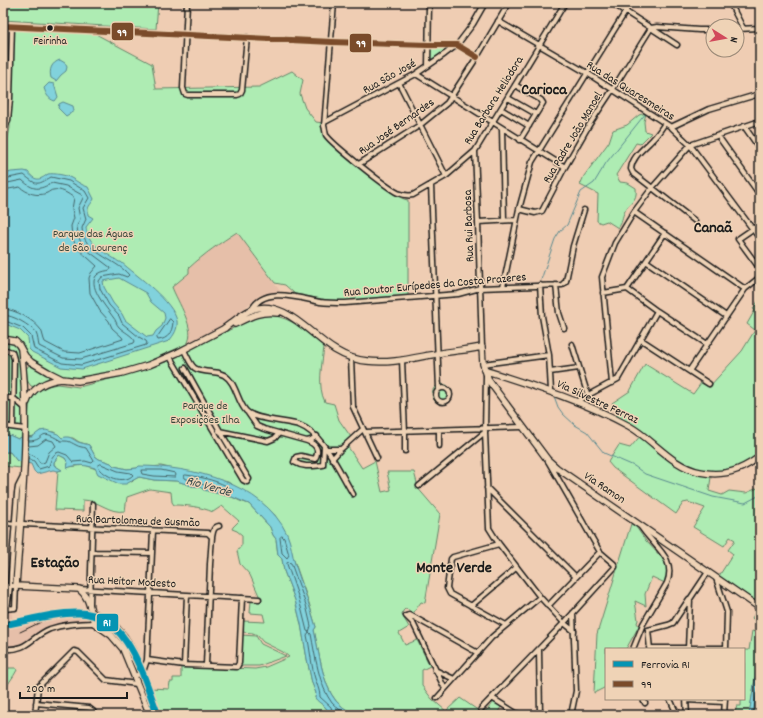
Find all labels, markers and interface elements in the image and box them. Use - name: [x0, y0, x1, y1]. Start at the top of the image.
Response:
- north arrow: [705, 18, 745, 58]
- line badge: 99: [111, 22, 134, 41]
- marker: Feirinha: [45, 23, 55, 33]
- text: 99: [117, 26, 127, 42]
- line badge: 99: [349, 33, 372, 53]
- place label: Feirinha: [33, 34, 67, 50]
- text: N: [724, 35, 741, 44]
- text: 99: [356, 37, 366, 53]
- street label: Rua Barbara Heliodora: [460, 53, 529, 148]
- street label: Rua São José: [360, 56, 420, 99]
- street label: Rua das Quaresmeiras: [582, 57, 678, 125]
- district label: Carioca: [521, 79, 568, 102]
- street label: Rua Padre João Manoel: [539, 89, 607, 187]
- street label: Rua José Bernardes: [356, 95, 438, 160]
- street label: Rua Rui Barbosa: [460, 189, 479, 262]
- district label: Canaã: [694, 217, 733, 240]
- park label: Parque das Águas de São Lourenç: [53, 226, 133, 257]
- street label: Rua Doutor Eurípedes da Costa Prazeres: [343, 269, 527, 302]
- street label: Via Silvestre Ferraz: [554, 376, 642, 429]
- park label: Parque de Exposições Ilha: [171, 398, 240, 429]
- street label: Via Ramon: [580, 468, 629, 509]
- water label: Rio Verde: [184, 472, 234, 503]
- street label: Rua Bartolomeu de Gusmão: [76, 511, 200, 532]
- district label: Estação: [31, 552, 79, 575]
- district label: Monte Verde: [416, 557, 492, 580]
- street label: Rua Heitor Modesto: [87, 572, 176, 593]
- line badge: R1: [96, 613, 119, 632]
- text: R1: [103, 616, 111, 632]
- legend: [605, 648, 745, 700]
- text: Ferrovia R1: [641, 657, 690, 674]
- scale bar: [20, 674, 127, 700]
- text: 99: [641, 677, 652, 694]
- text: 200 m: [26, 681, 55, 698]

